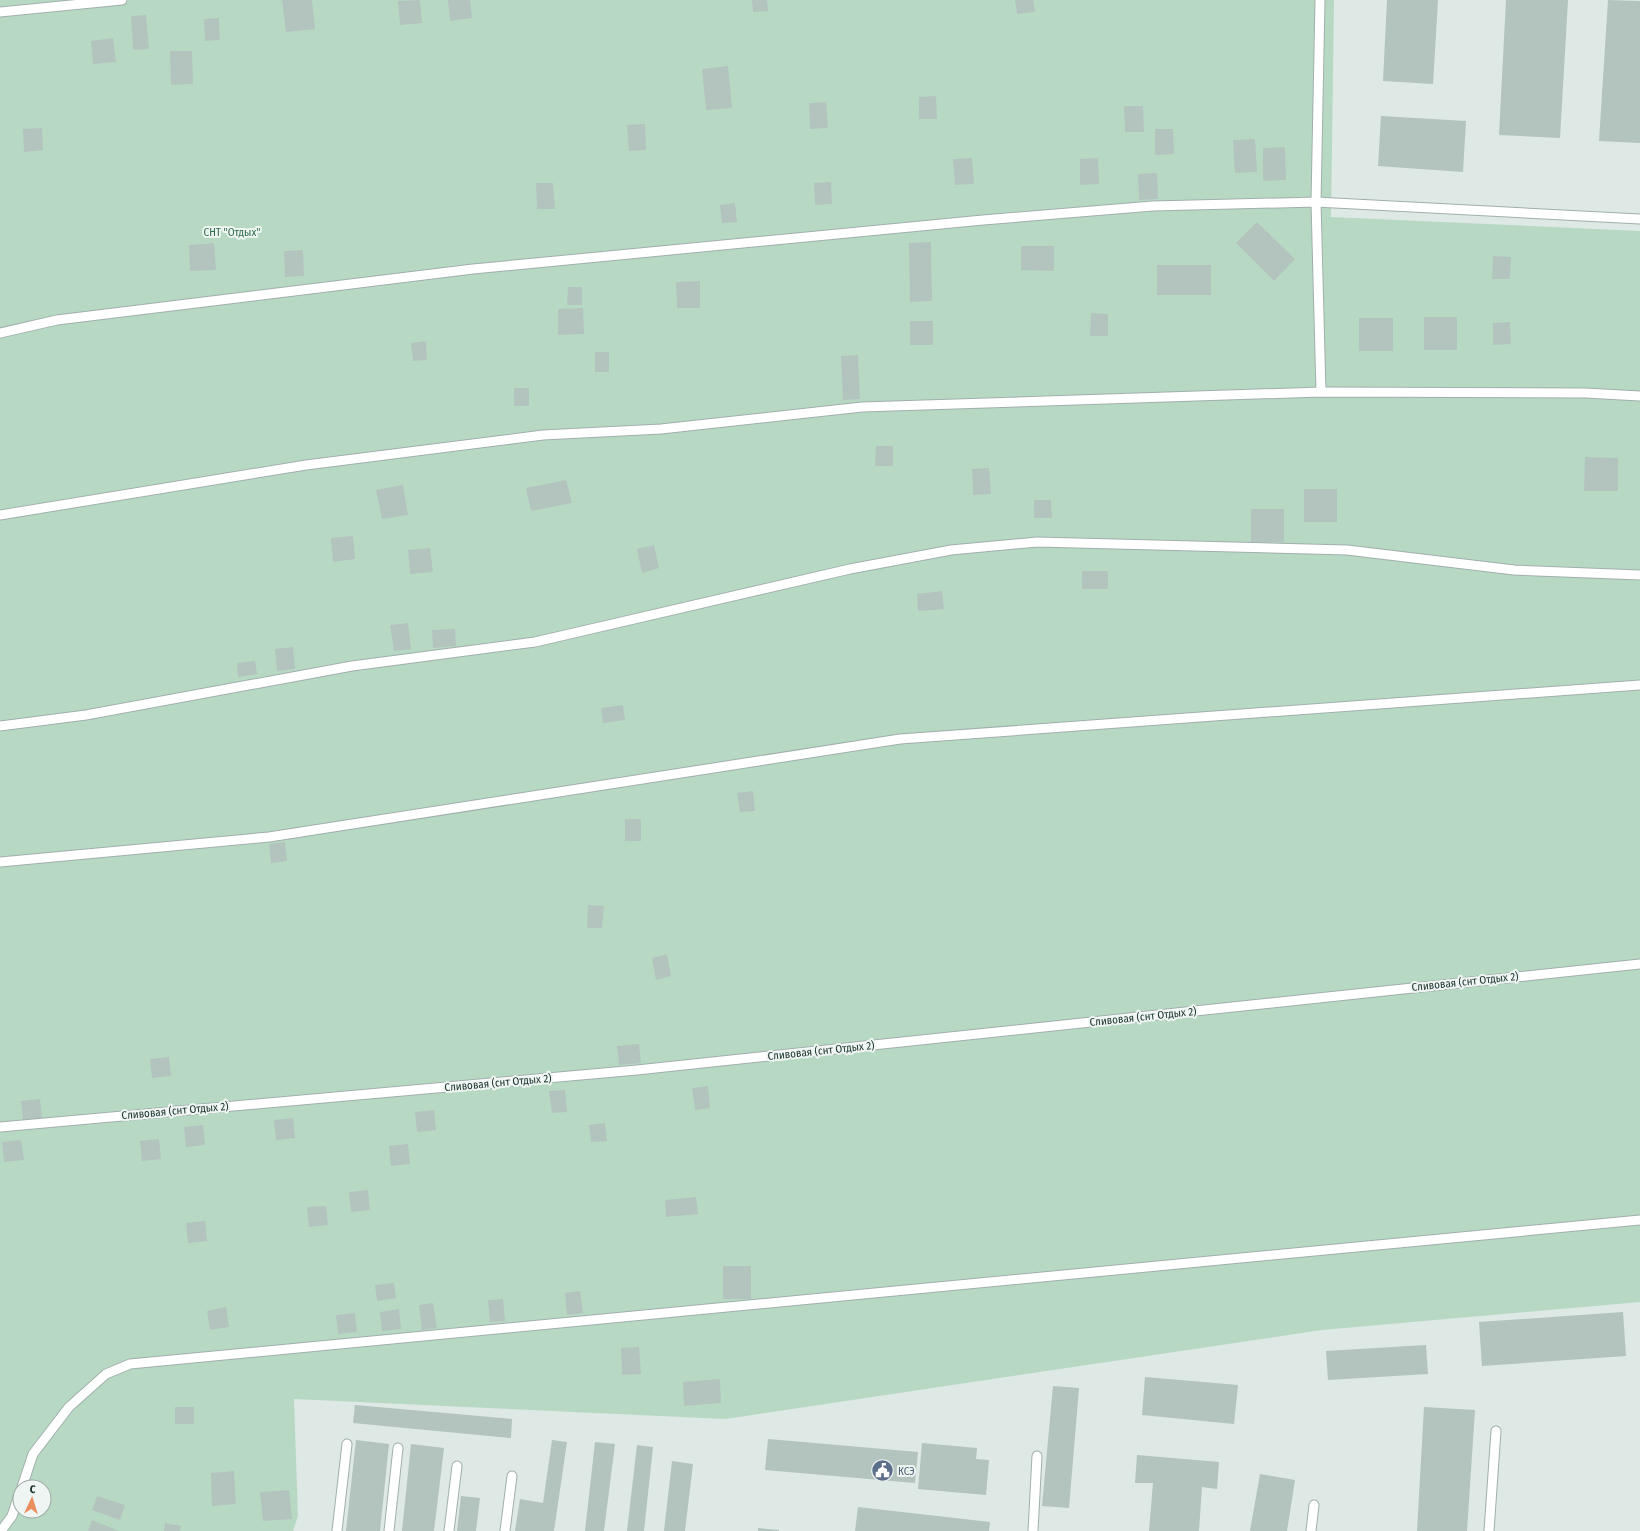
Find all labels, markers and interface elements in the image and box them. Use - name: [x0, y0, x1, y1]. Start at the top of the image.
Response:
- park label: СНТ "Отдых": [204, 226, 260, 239]
- street label: Сливовая (снт Отдых 2): [1411, 970, 1519, 994]
- street label: Сливовая (снт Отдых 2): [1089, 1005, 1197, 1029]
- street label: Сливовая (снт Отдых 2): [767, 1039, 875, 1063]
- street label: Сливовая (снт Отдых 2): [444, 1072, 552, 1094]
- street label: Сливовая (снт Отдых 2): [121, 1100, 229, 1122]
- public building icon: КСЭ: [869, 1458, 895, 1484]
- place label: КСЭ: [898, 1465, 915, 1478]
- north arrow: [12, 1479, 52, 1519]
- text: С: [29, 1483, 36, 1496]

